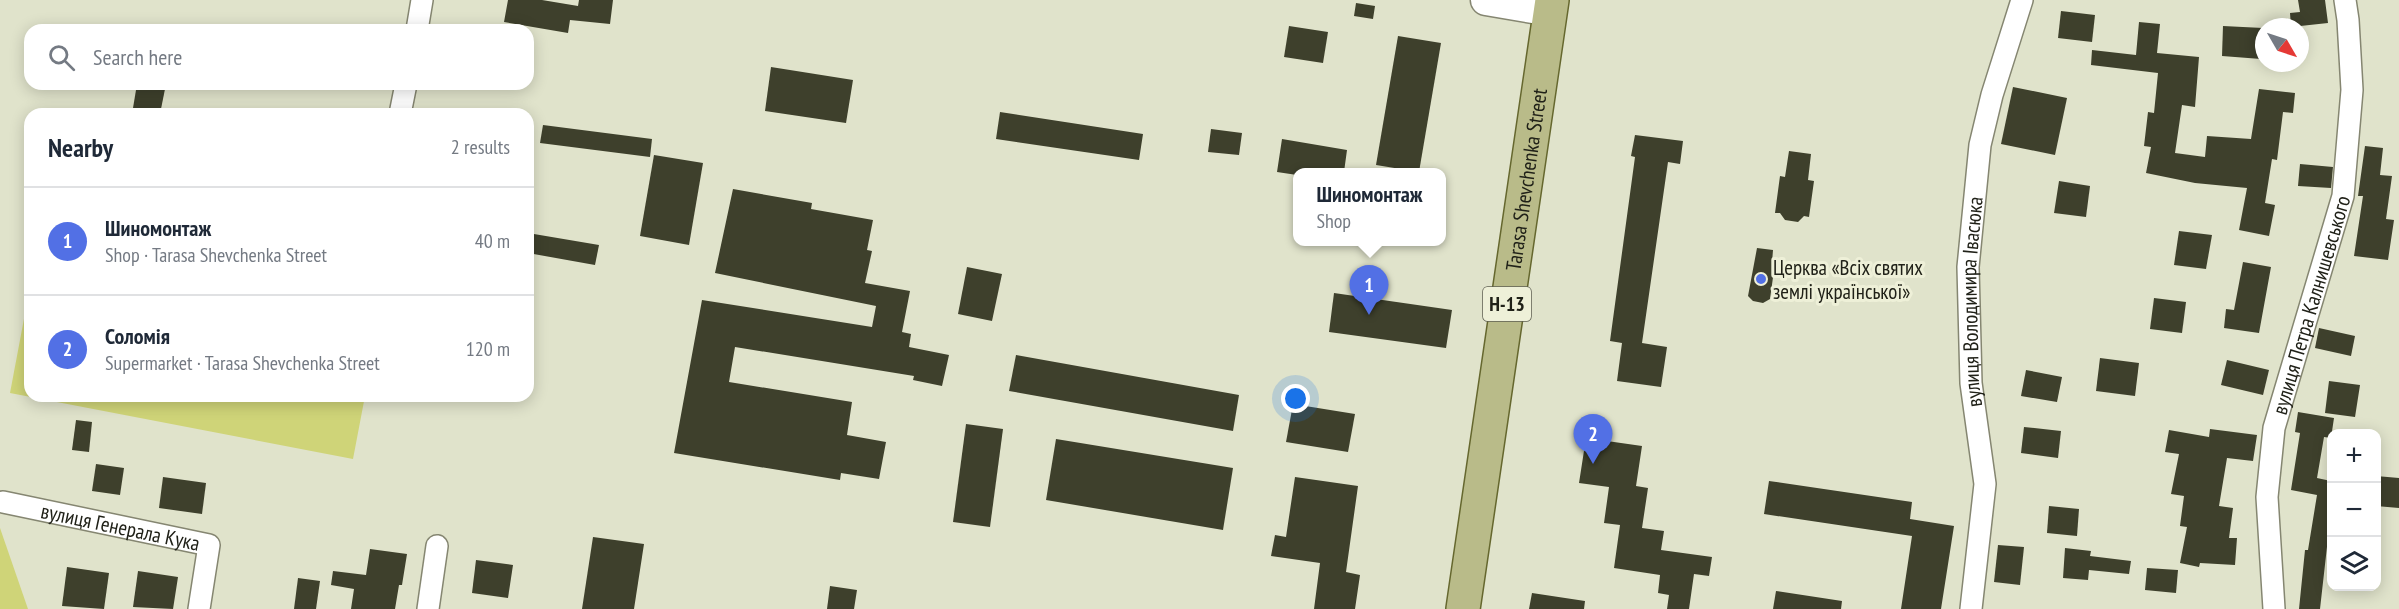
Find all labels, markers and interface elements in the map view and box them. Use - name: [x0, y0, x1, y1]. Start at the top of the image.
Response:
- north arrow: [2255, 18, 2309, 72]
- search box: [24, 24, 534, 90]
- icon: search: [45, 41, 78, 74]
- text: Search here: [93, 43, 182, 71]
- street label: Tarasa Shevchenka Street: [1499, 86, 1552, 273]
- text: Nearby: [48, 131, 113, 164]
- text: 2 results: [451, 134, 510, 160]
- popup: [1293, 168, 1446, 246]
- text: Шиномонтаж: [1316, 180, 1423, 208]
- street label: вулиця Петра Калнишевського: [2265, 192, 2356, 418]
- street label: вулиця Володимира Івасюка: [1955, 195, 1988, 409]
- text: Shop: [1316, 208, 1351, 234]
- text: Шиномонтаж: [105, 214, 211, 242]
- text: 1: [63, 228, 72, 254]
- text: 40 m: [475, 228, 510, 254]
- text: Shop · Tarasa Shevchenka Street: [105, 242, 327, 268]
- place label: Церква «Всіх святих землі української»: [1773, 254, 1923, 305]
- pin: 1: [1350, 266, 1388, 315]
- marker: Церква «Всіх святих землі української»: [1754, 272, 1768, 286]
- road number: Н-13: [1483, 287, 1531, 321]
- text: Соломiя: [105, 322, 170, 350]
- text: 2: [63, 336, 72, 362]
- text: 120 m: [466, 336, 510, 362]
- text: Supermarket · Tarasa Shevchenka Street: [105, 350, 380, 376]
- your location: [1281, 384, 1310, 413]
- pin: 2: [1574, 414, 1612, 464]
- map controls: [2327, 429, 2381, 591]
- button: +: [2327, 429, 2381, 483]
- button: −: [2327, 483, 2381, 537]
- street label: вулиця Генерала Кука: [39, 497, 202, 556]
- button: layers: [2327, 537, 2381, 591]

